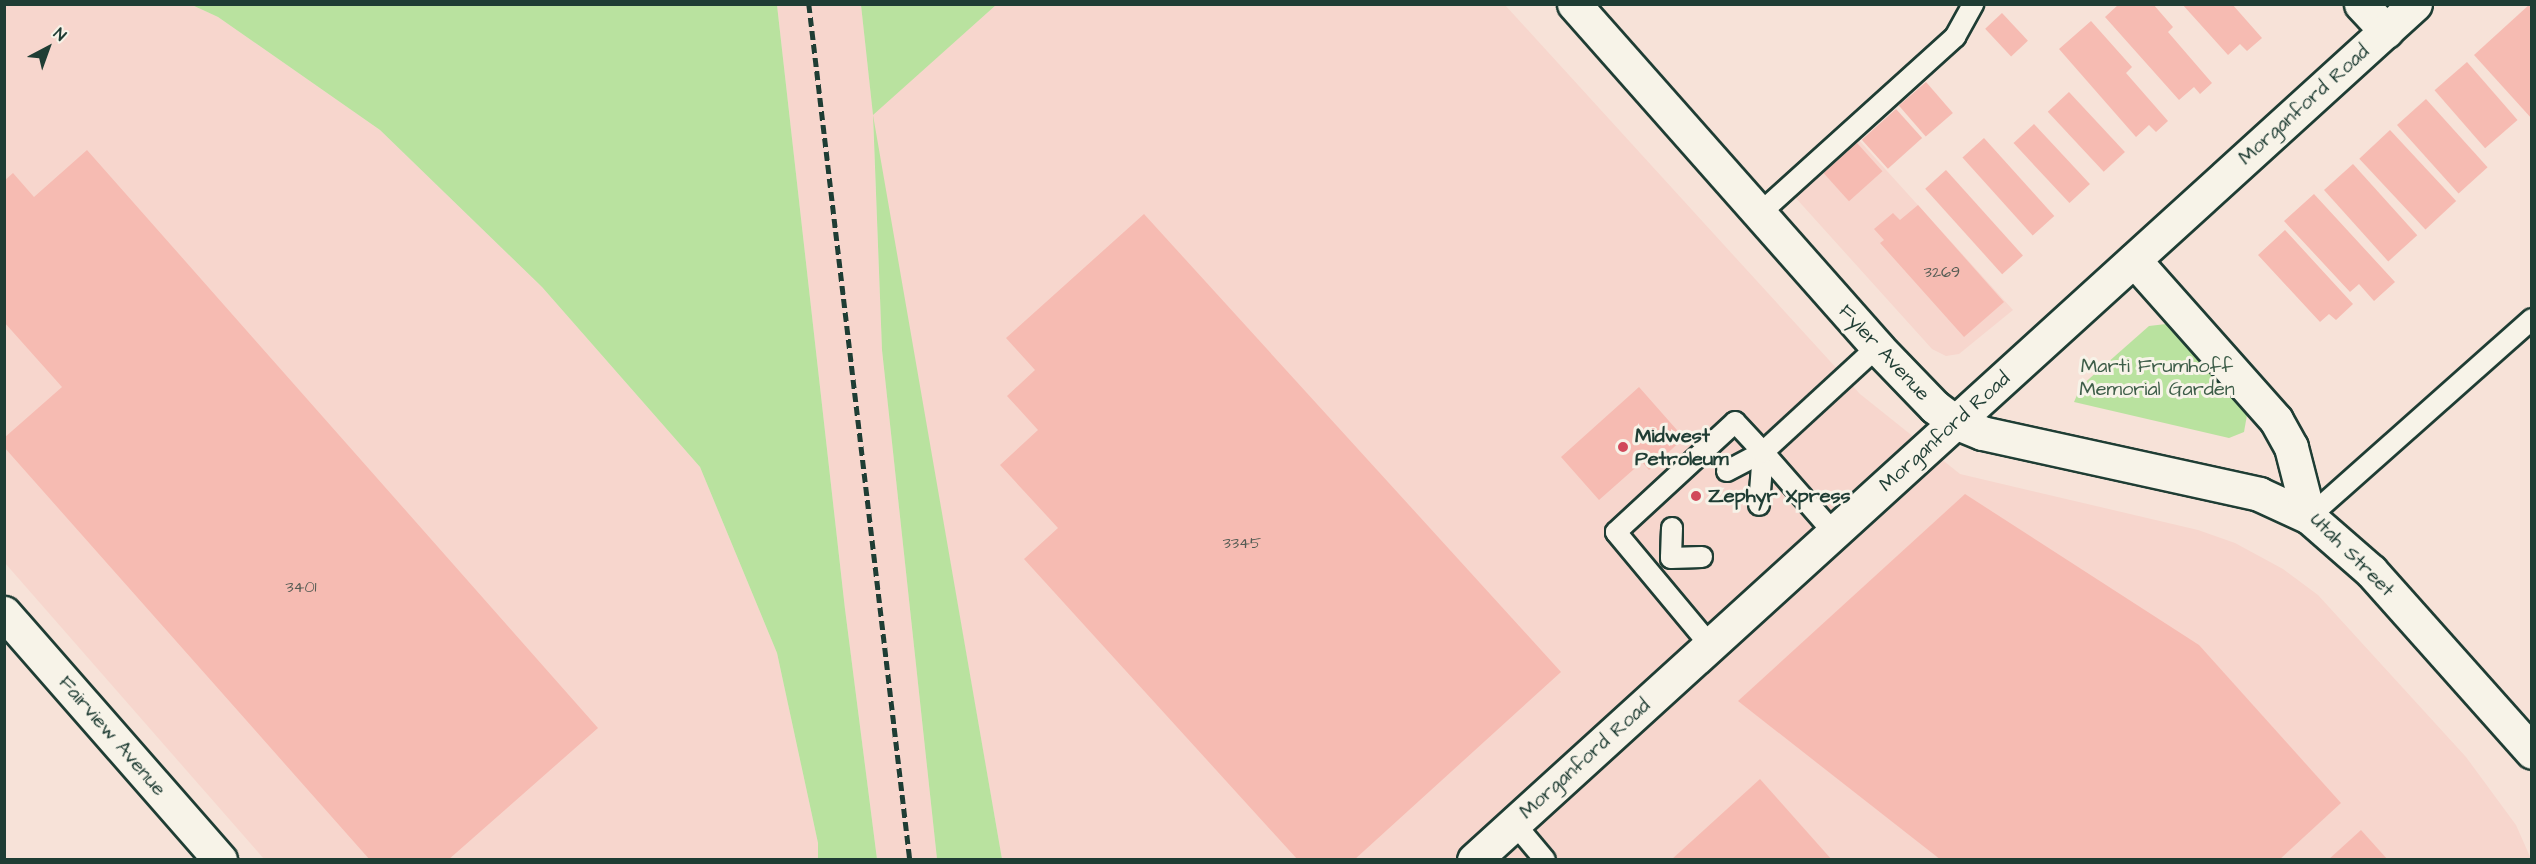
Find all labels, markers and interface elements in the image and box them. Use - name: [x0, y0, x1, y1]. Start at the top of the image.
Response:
- north arrow: [18, 18, 78, 78]
- text: N: [49, 23, 71, 46]
- street label: Morganford Road: [2234, 40, 2374, 170]
- house number: 3269: [1924, 262, 1960, 282]
- street label: Fyler Avenue: [1833, 300, 1935, 406]
- park label: Marti Frumhoff Memorial Garden: [2079, 354, 2235, 401]
- street label: Morganford Road: [1875, 367, 2015, 497]
- place label: Midwest Petroleum: [1635, 424, 1729, 471]
- marker: Midwest Petroleum: [1616, 440, 1630, 454]
- place label: Zephyr Xpress: [1708, 484, 1851, 508]
- marker: Zephyr Xpress: [1689, 489, 1703, 503]
- street label: Utah Street: [2305, 508, 2399, 602]
- house number: 3345: [1223, 533, 1261, 553]
- house number: 3401: [285, 577, 317, 597]
- street label: Fairview Avenue: [53, 671, 171, 801]
- street label: Morganford Road: [1515, 694, 1655, 824]

